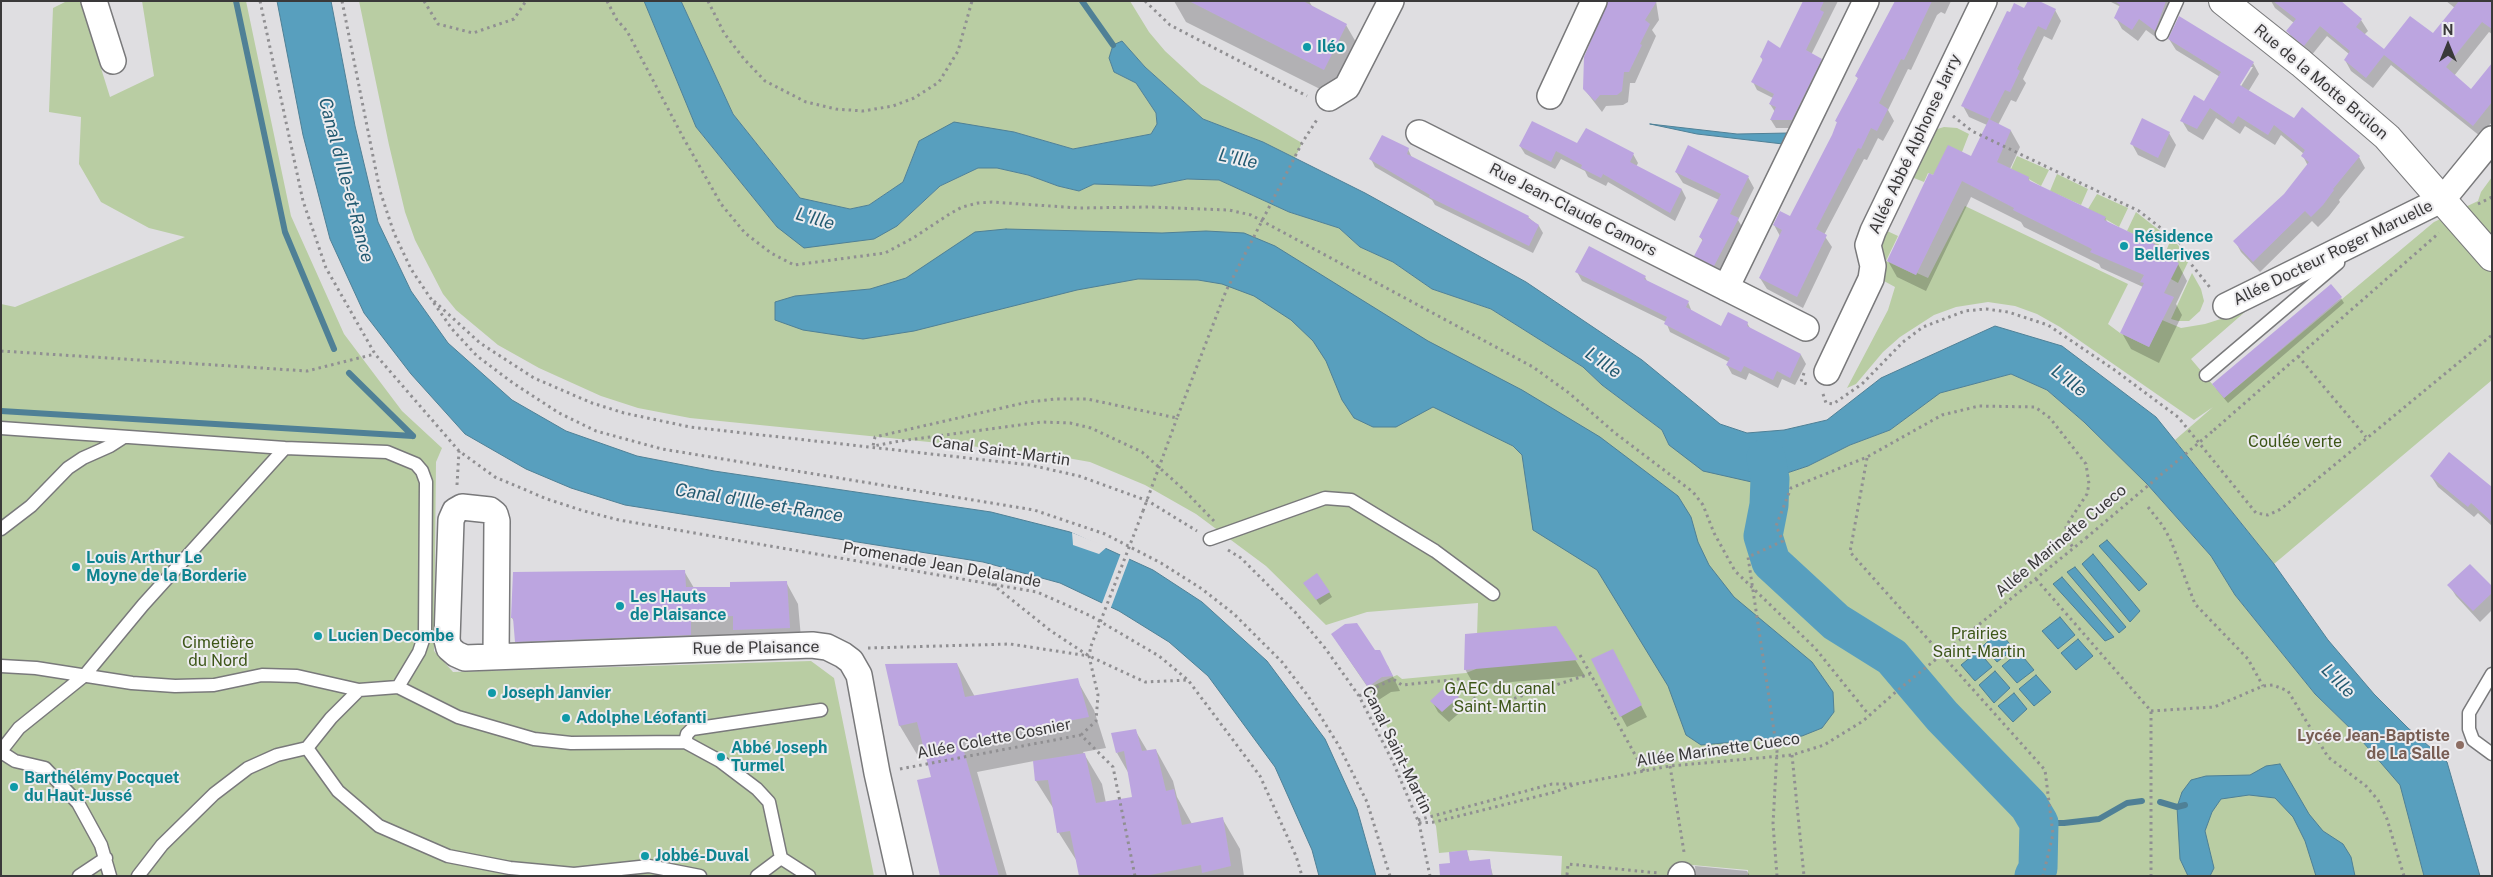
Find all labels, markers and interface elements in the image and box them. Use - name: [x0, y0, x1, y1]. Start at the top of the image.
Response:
- street label: Rue de la Motte Brûlon: [2250, 20, 2392, 144]
- north arrow: [2423, 20, 2473, 70]
- text: N: [2443, 22, 2453, 38]
- place label: Iléo: [1317, 37, 1345, 57]
- marker: Iléo: [1301, 41, 1313, 53]
- street label: Allée Abbé Alphonse Jarry: [1865, 51, 1965, 237]
- water label: Canal d'Ille-et-Rance: [314, 95, 378, 265]
- water label: L'Ille: [1217, 144, 1259, 174]
- street label: Rue Jean-Claude Camors: [1486, 159, 1660, 261]
- street label: Allée Docteur Roger Maruelle: [2230, 196, 2436, 310]
- water label: L'Ille: [793, 203, 837, 235]
- place label: Résidence Bellerives: [2134, 227, 2213, 265]
- marker: Résidence Bellerives: [2118, 240, 2130, 252]
- water label: L'Ille: [1581, 343, 1625, 383]
- water label: L'Ille: [2047, 360, 2091, 402]
- street label: Canal Saint-Martin: [931, 432, 1071, 470]
- park label: Coulée verte: [2248, 432, 2342, 452]
- water label: Canal d'Ille-et-Rance: [673, 479, 845, 527]
- street label: Allée Marinette Cueco: [1992, 481, 2130, 601]
- street label: Promenade Jean Delalande: [841, 538, 1043, 592]
- place label: Louis Arthur Le Moyne de la Borderie: [86, 548, 247, 586]
- marker: Louis Arthur Le Moyne de la Borderie: [70, 561, 82, 573]
- place label: Les Hauts de Plaisance: [630, 587, 727, 625]
- marker: Les Hauts de Plaisance: [614, 600, 626, 612]
- park label: Prairies Saint-Martin: [1933, 624, 2025, 662]
- place label: Lucien Decombe: [328, 626, 454, 646]
- marker: Lucien Decombe: [312, 630, 324, 642]
- park label: Cimetière du Nord: [182, 633, 254, 671]
- street label: Rue de Plaisance: [692, 637, 820, 659]
- water label: L'Ille: [2316, 659, 2360, 703]
- park label: GAEC du canal Saint-Martin: [1444, 679, 1556, 717]
- place label: Joseph Janvier: [502, 683, 611, 703]
- street label: Canal Saint-Martin: [1358, 683, 1436, 817]
- marker: Joseph Janvier: [486, 687, 498, 699]
- place label: Adolphe Léofanti: [576, 708, 707, 728]
- marker: Adolphe Léofanti: [560, 712, 572, 724]
- street label: Allée Colette Cosnier: [915, 715, 1073, 763]
- place label: Lycée Jean-Baptiste de La Salle: [2297, 726, 2450, 764]
- street label: Allée Marinette Cueco: [1635, 729, 1801, 771]
- place label: Abbé Joseph Turmel: [731, 738, 827, 776]
- marker: Lycée Jean-Baptiste de La Salle: [2454, 739, 2466, 751]
- marker: Abbé Joseph Turmel: [715, 751, 727, 763]
- place label: Barthélémy Pocquet du Haut-Jussé: [24, 768, 180, 806]
- marker: Barthélémy Pocquet du Haut-Jussé: [8, 781, 20, 793]
- place label: Jobbé-Duval: [655, 846, 749, 866]
- marker: Jobbé-Duval: [639, 850, 651, 862]

